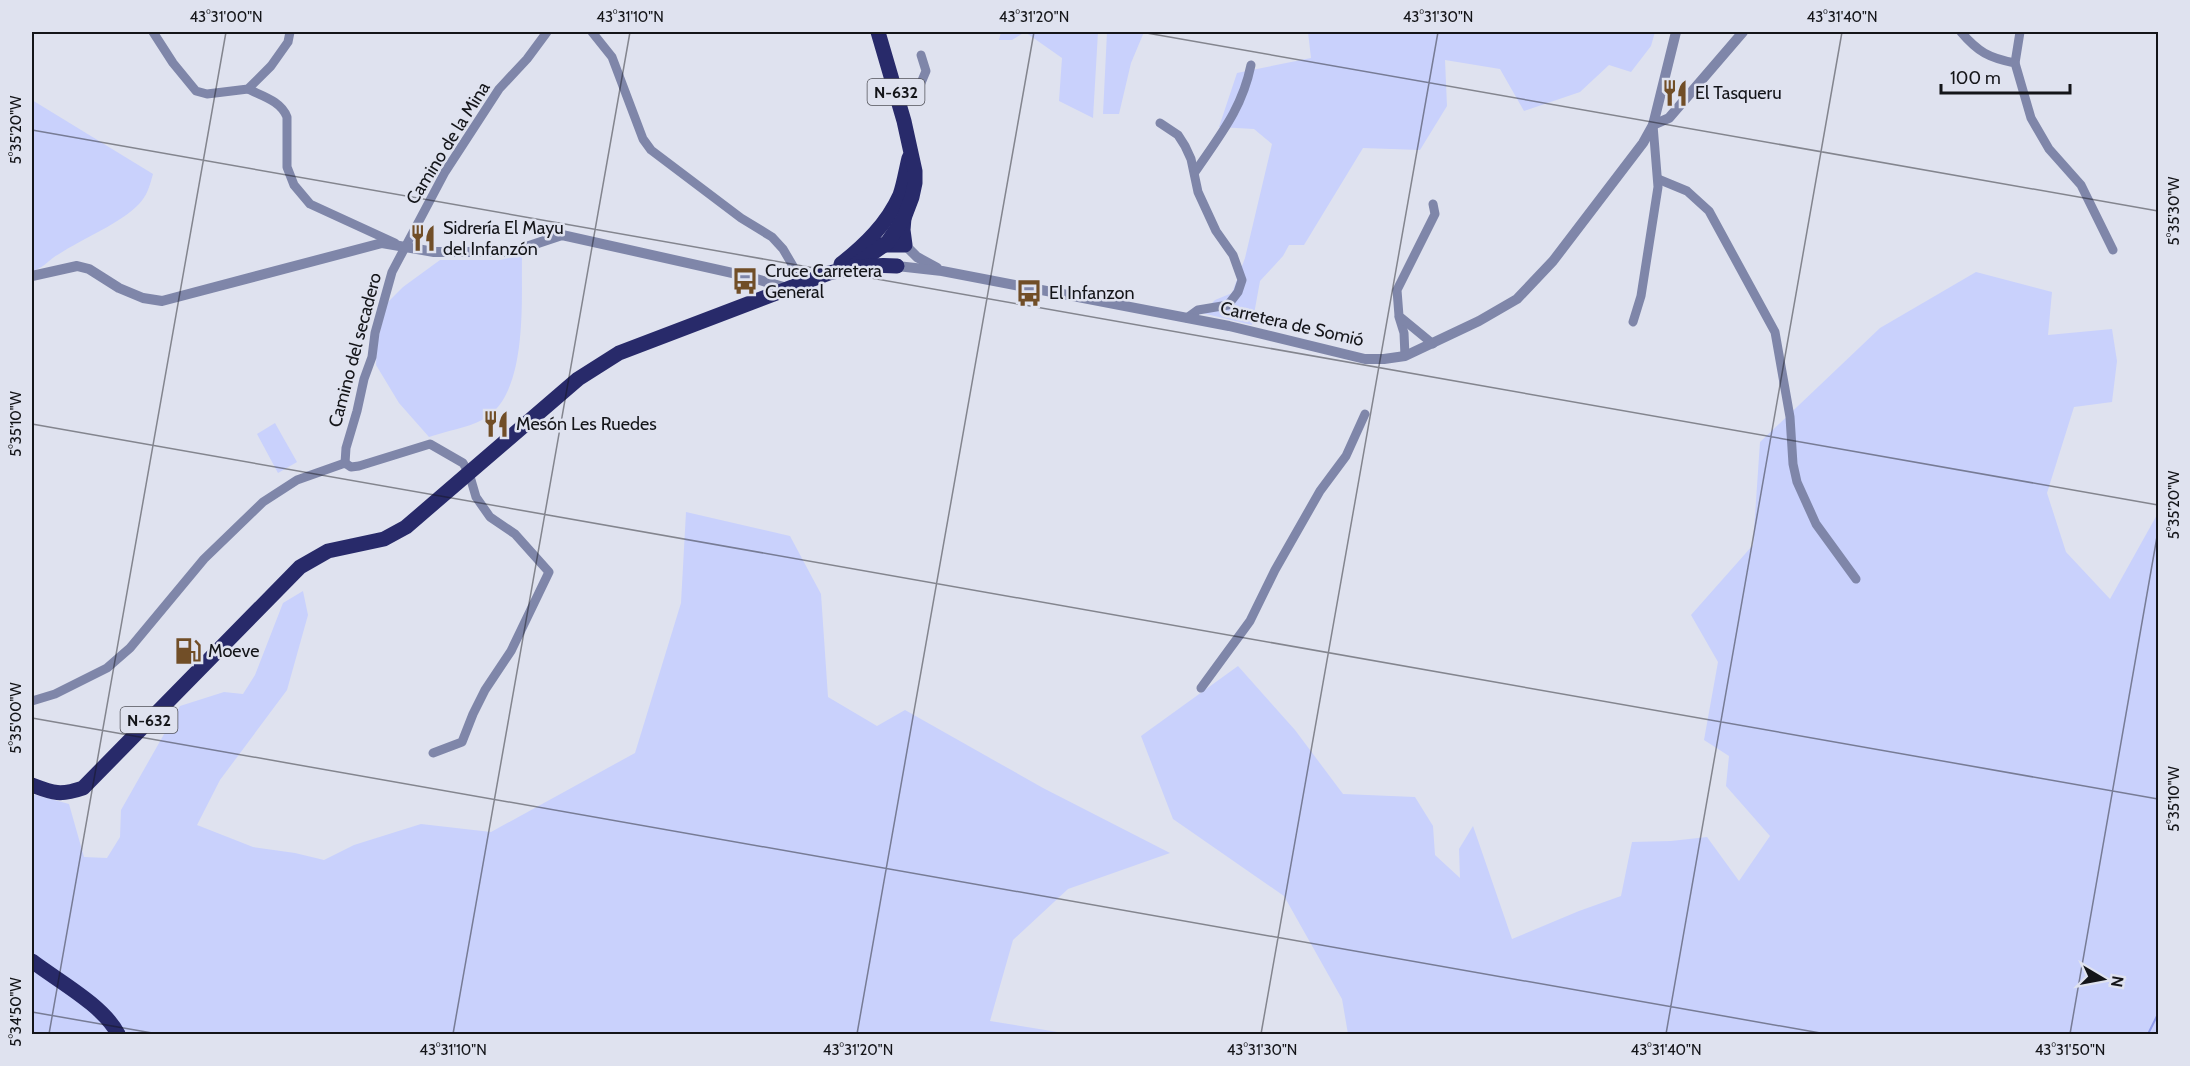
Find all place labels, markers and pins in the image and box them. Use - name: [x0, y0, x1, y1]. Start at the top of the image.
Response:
- restaurant icon: El Tasqueru: [1660, 78, 1690, 108]
- place label: El Tasqueru: [1695, 82, 1782, 104]
- place label: Sidrería El Mayu del Infanzón: [443, 217, 564, 260]
- restaurant icon: Sidrería El Mayu del Infanzón: [408, 223, 438, 253]
- place label: Cruce Carretera General: [765, 260, 882, 303]
- bus stop icon: Cruce Carretera General: [730, 266, 760, 296]
- bus stop icon: El Infanzon: [1014, 278, 1044, 308]
- place label: El Infanzon: [1049, 282, 1134, 304]
- restaurant icon: Mesón Les Ruedes: [481, 409, 511, 439]
- place label: Mesón Les Ruedes: [516, 413, 657, 435]
- fuel station icon: Moeve: [173, 636, 203, 666]
- place label: Moeve: [208, 640, 259, 662]

